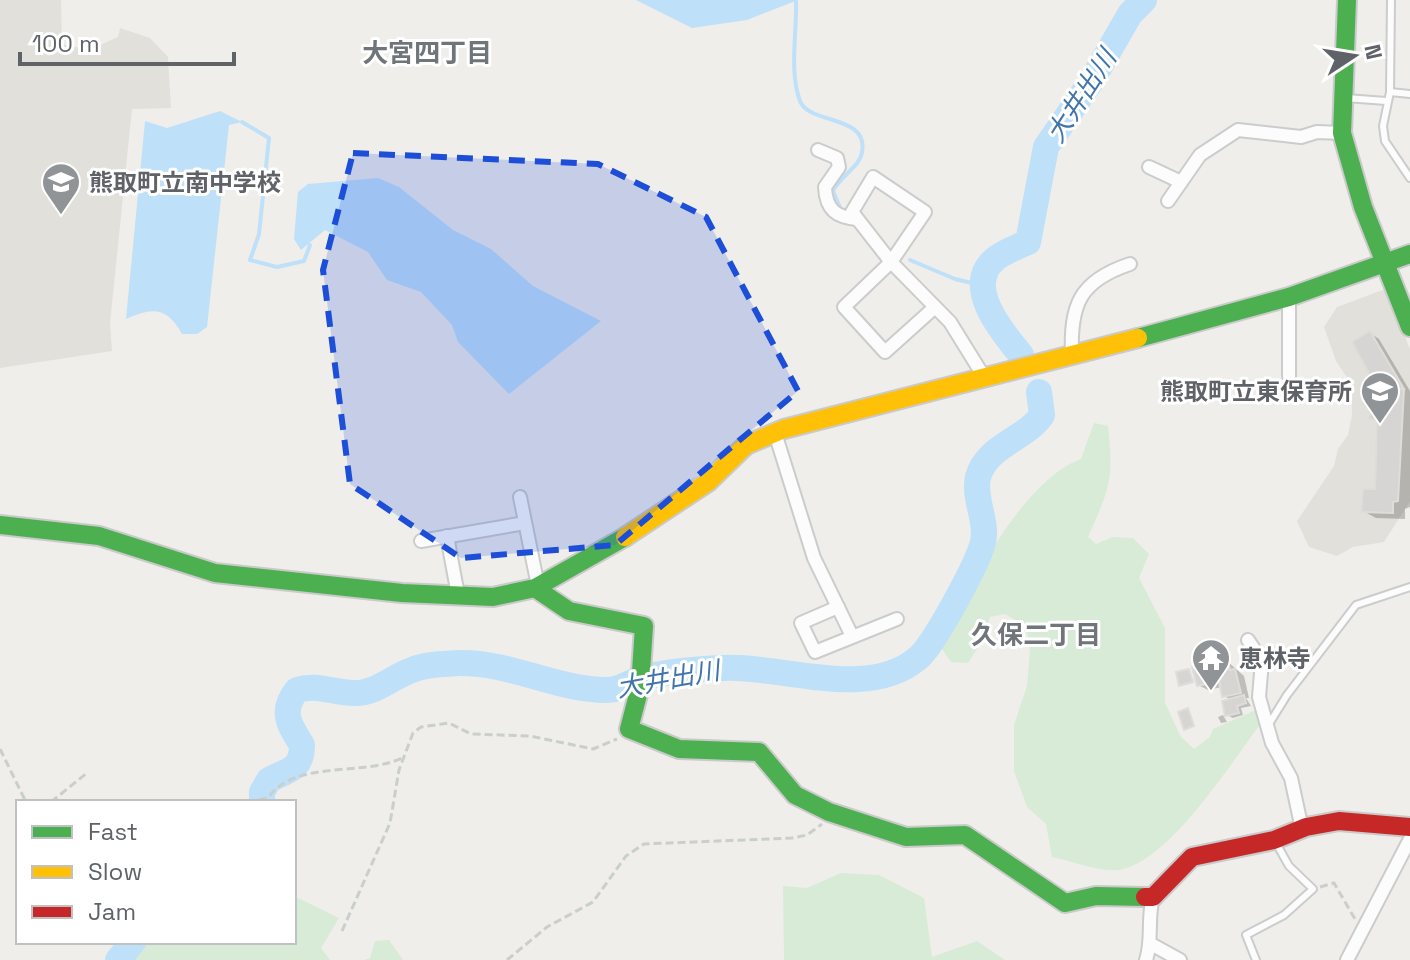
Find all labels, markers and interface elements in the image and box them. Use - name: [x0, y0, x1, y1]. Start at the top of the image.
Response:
- scale bar: [20, 16, 234, 66]
- north arrow: [1314, 16, 1394, 96]
- text: 100 m: [32, 28, 100, 59]
- district label: 大宮四丁目: [362, 36, 492, 70]
- water label: 大井出川: [1038, 41, 1125, 149]
- text: N: [1358, 42, 1389, 62]
- school or university icon: 熊取町立南中学校: [40, 161, 82, 216]
- place label: 熊取町立南中学校: [89, 167, 281, 198]
- school or university icon: 熊取町立東保育所: [1359, 370, 1401, 425]
- place label: 熊取町立東保育所: [1160, 376, 1352, 407]
- district label: 久保二丁目: [971, 618, 1101, 652]
- temple icon: 恵林寺: [1190, 637, 1232, 692]
- place label: 恵林寺: [1239, 643, 1311, 674]
- water label: 大井出川: [614, 653, 725, 705]
- legend: [16, 800, 296, 944]
- text: Fast: [88, 816, 138, 847]
- text: Slow: [88, 856, 142, 887]
- text: Jam: [88, 896, 136, 927]

